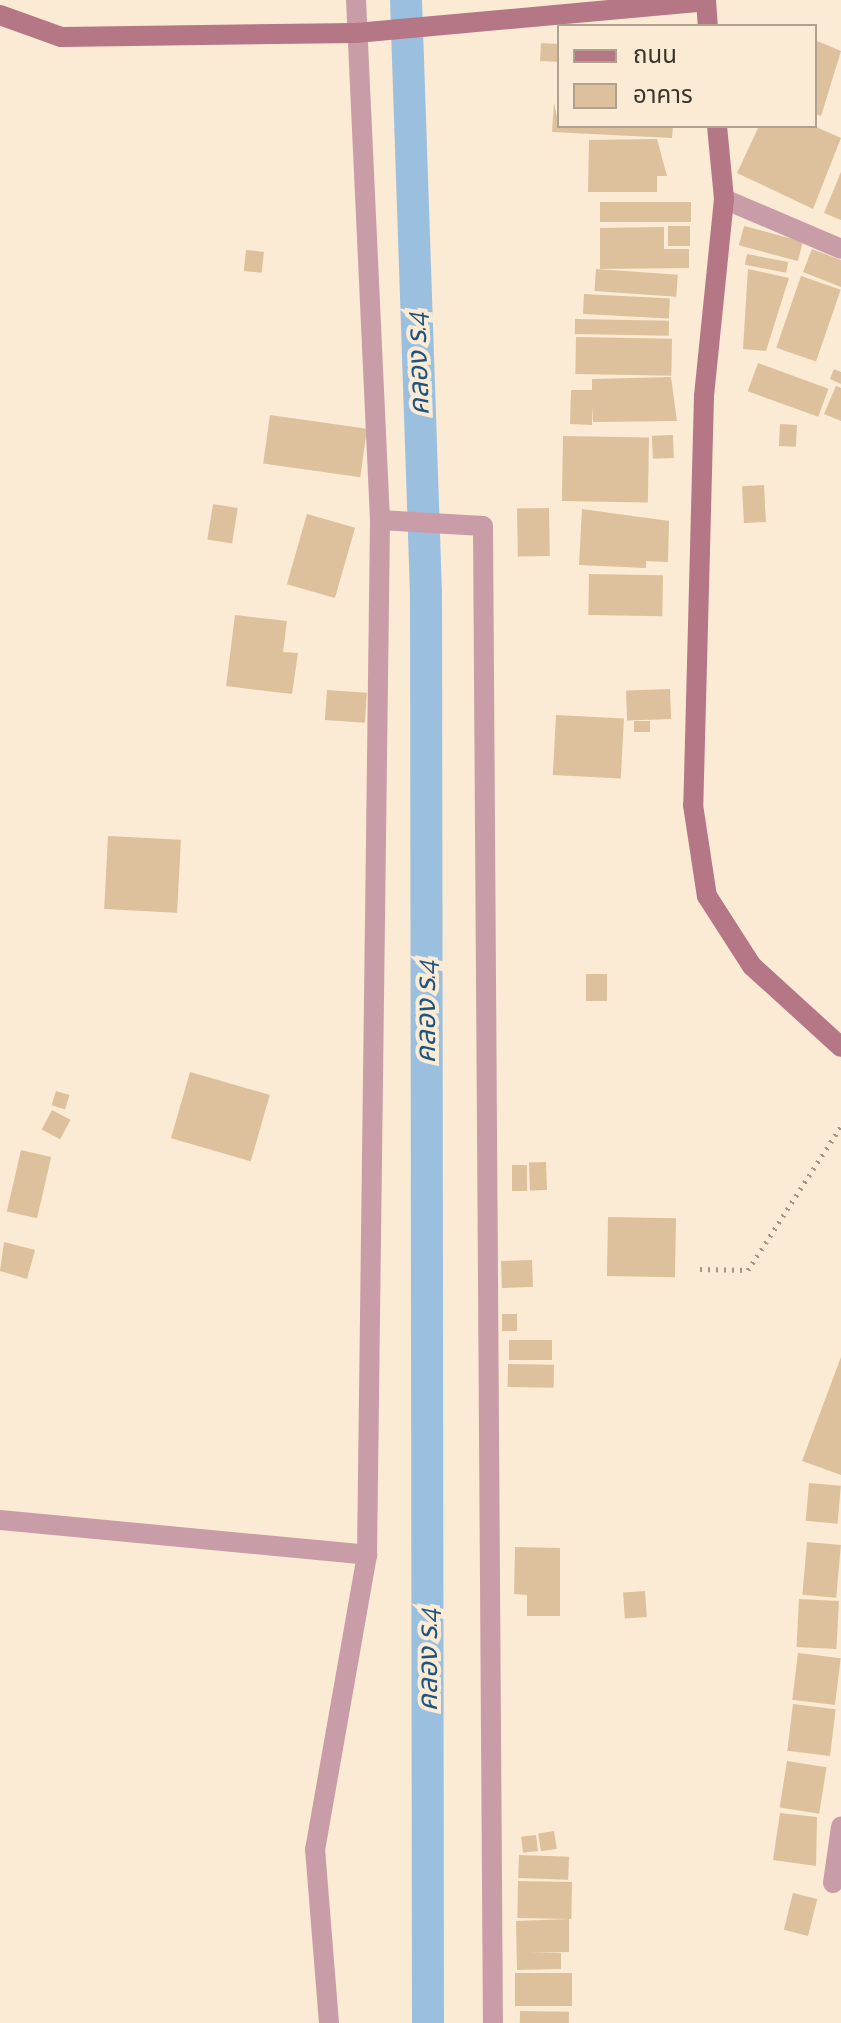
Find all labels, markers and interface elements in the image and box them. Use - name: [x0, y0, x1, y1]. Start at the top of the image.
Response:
- legend: [557, 24, 817, 128]
- text: ถนน: [633, 40, 677, 69]
- text: อาคาร: [633, 80, 693, 109]
- water label: คลอง ร.4: [399, 310, 437, 416]
- water label: คลอง ร.4: [409, 959, 443, 1063]
- water label: คลอง ร.4: [411, 1607, 445, 1711]

